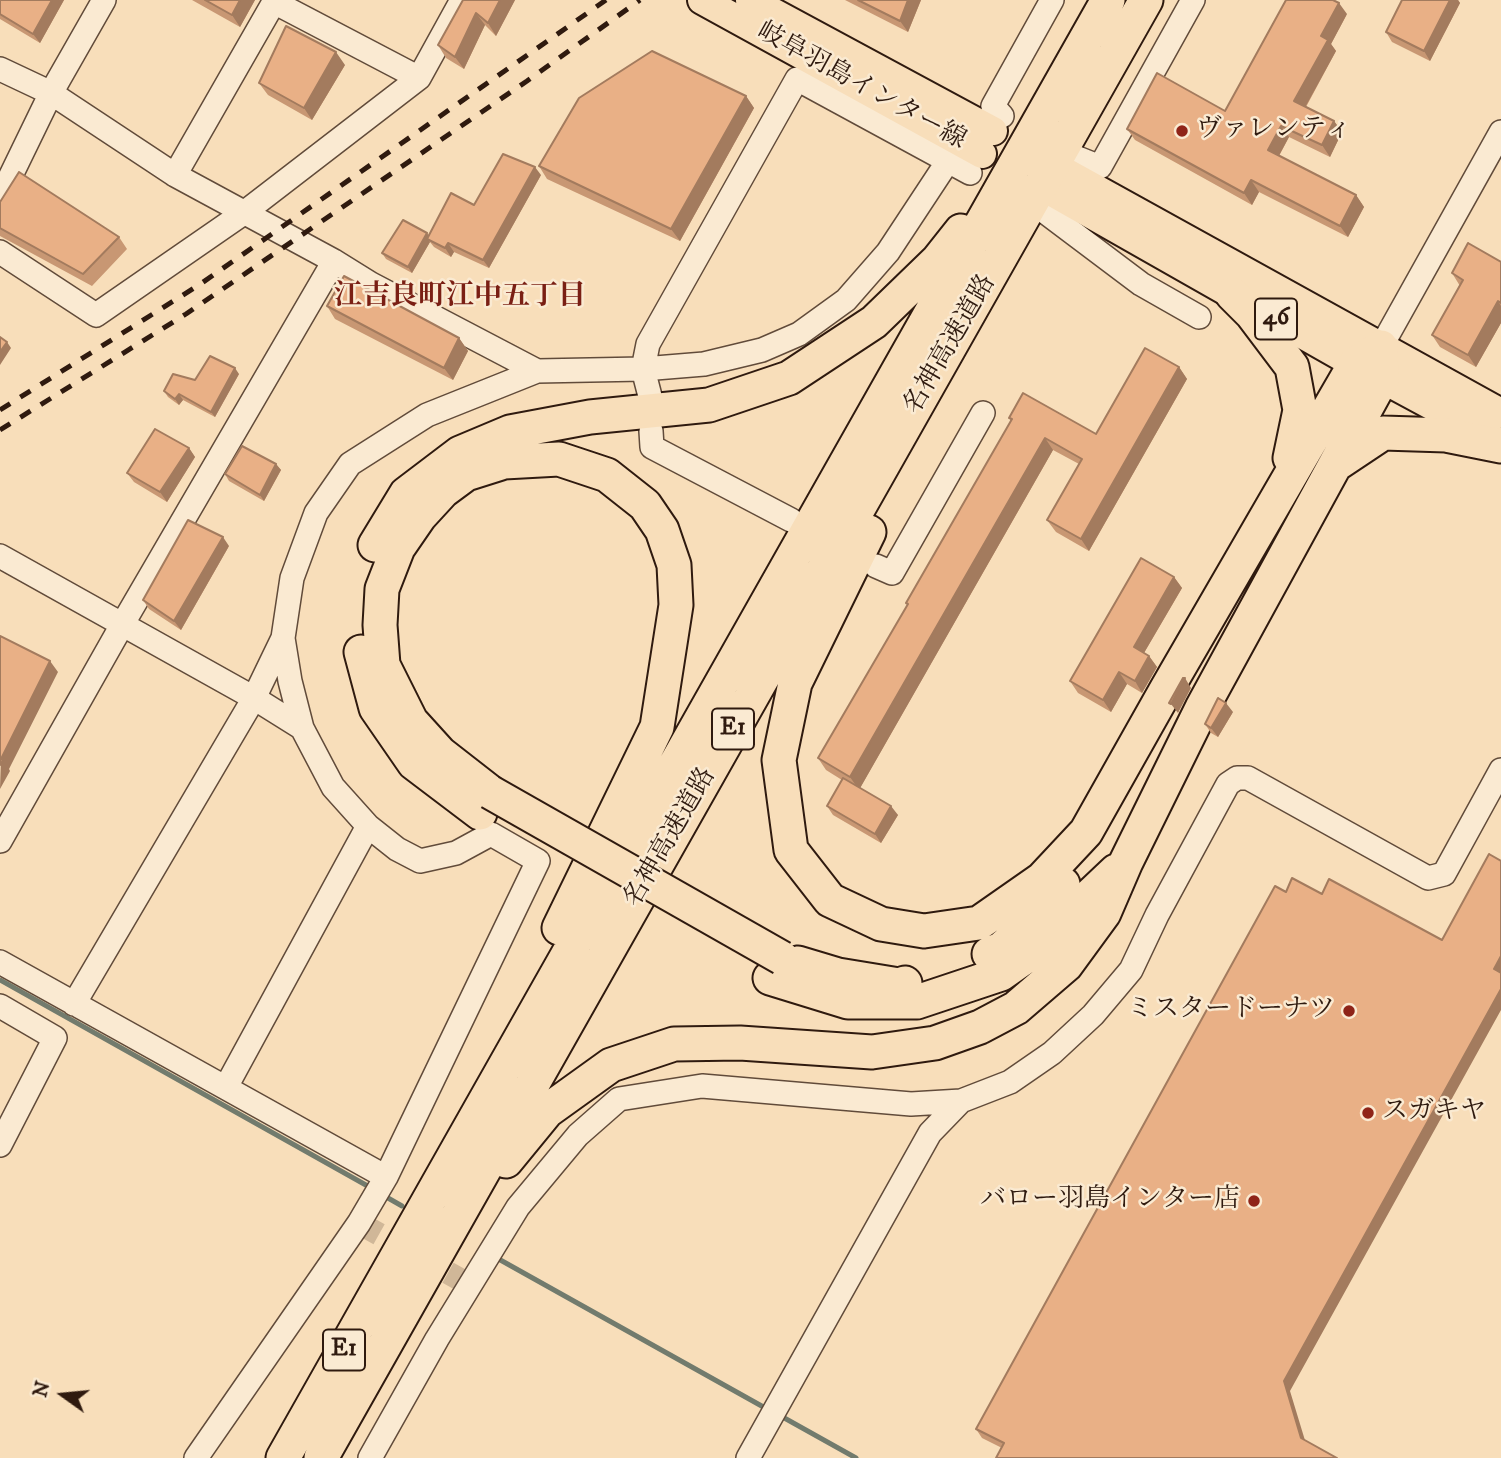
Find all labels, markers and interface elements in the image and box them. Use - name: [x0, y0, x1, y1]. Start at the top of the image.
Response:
- street label: 岐阜羽島インター線: [751, 17, 971, 157]
- place label: ヴァレンティ: [1196, 115, 1352, 147]
- marker: ヴァレンティ: [1174, 123, 1190, 139]
- street label: 名神高速道路: [898, 270, 1004, 420]
- district label: 江吉良町江中五丁目: [334, 281, 586, 315]
- road number: 46: [1255, 298, 1297, 340]
- road number: E1: [712, 708, 754, 750]
- street label: 名神高速道路: [618, 763, 724, 913]
- place label: ミスタードーナツ: [1127, 995, 1335, 1027]
- marker: ミスタードーナツ: [1341, 1003, 1357, 1019]
- place label: スガキヤ: [1382, 1097, 1486, 1129]
- marker: スガキヤ: [1360, 1105, 1376, 1121]
- place label: バロー羽島インター店: [980, 1185, 1240, 1217]
- marker: バロー羽島インター店: [1246, 1193, 1262, 1209]
- road number: E1: [323, 1330, 365, 1370]
- north arrow: [28, 1360, 98, 1430]
- text: N: [29, 1379, 55, 1400]

